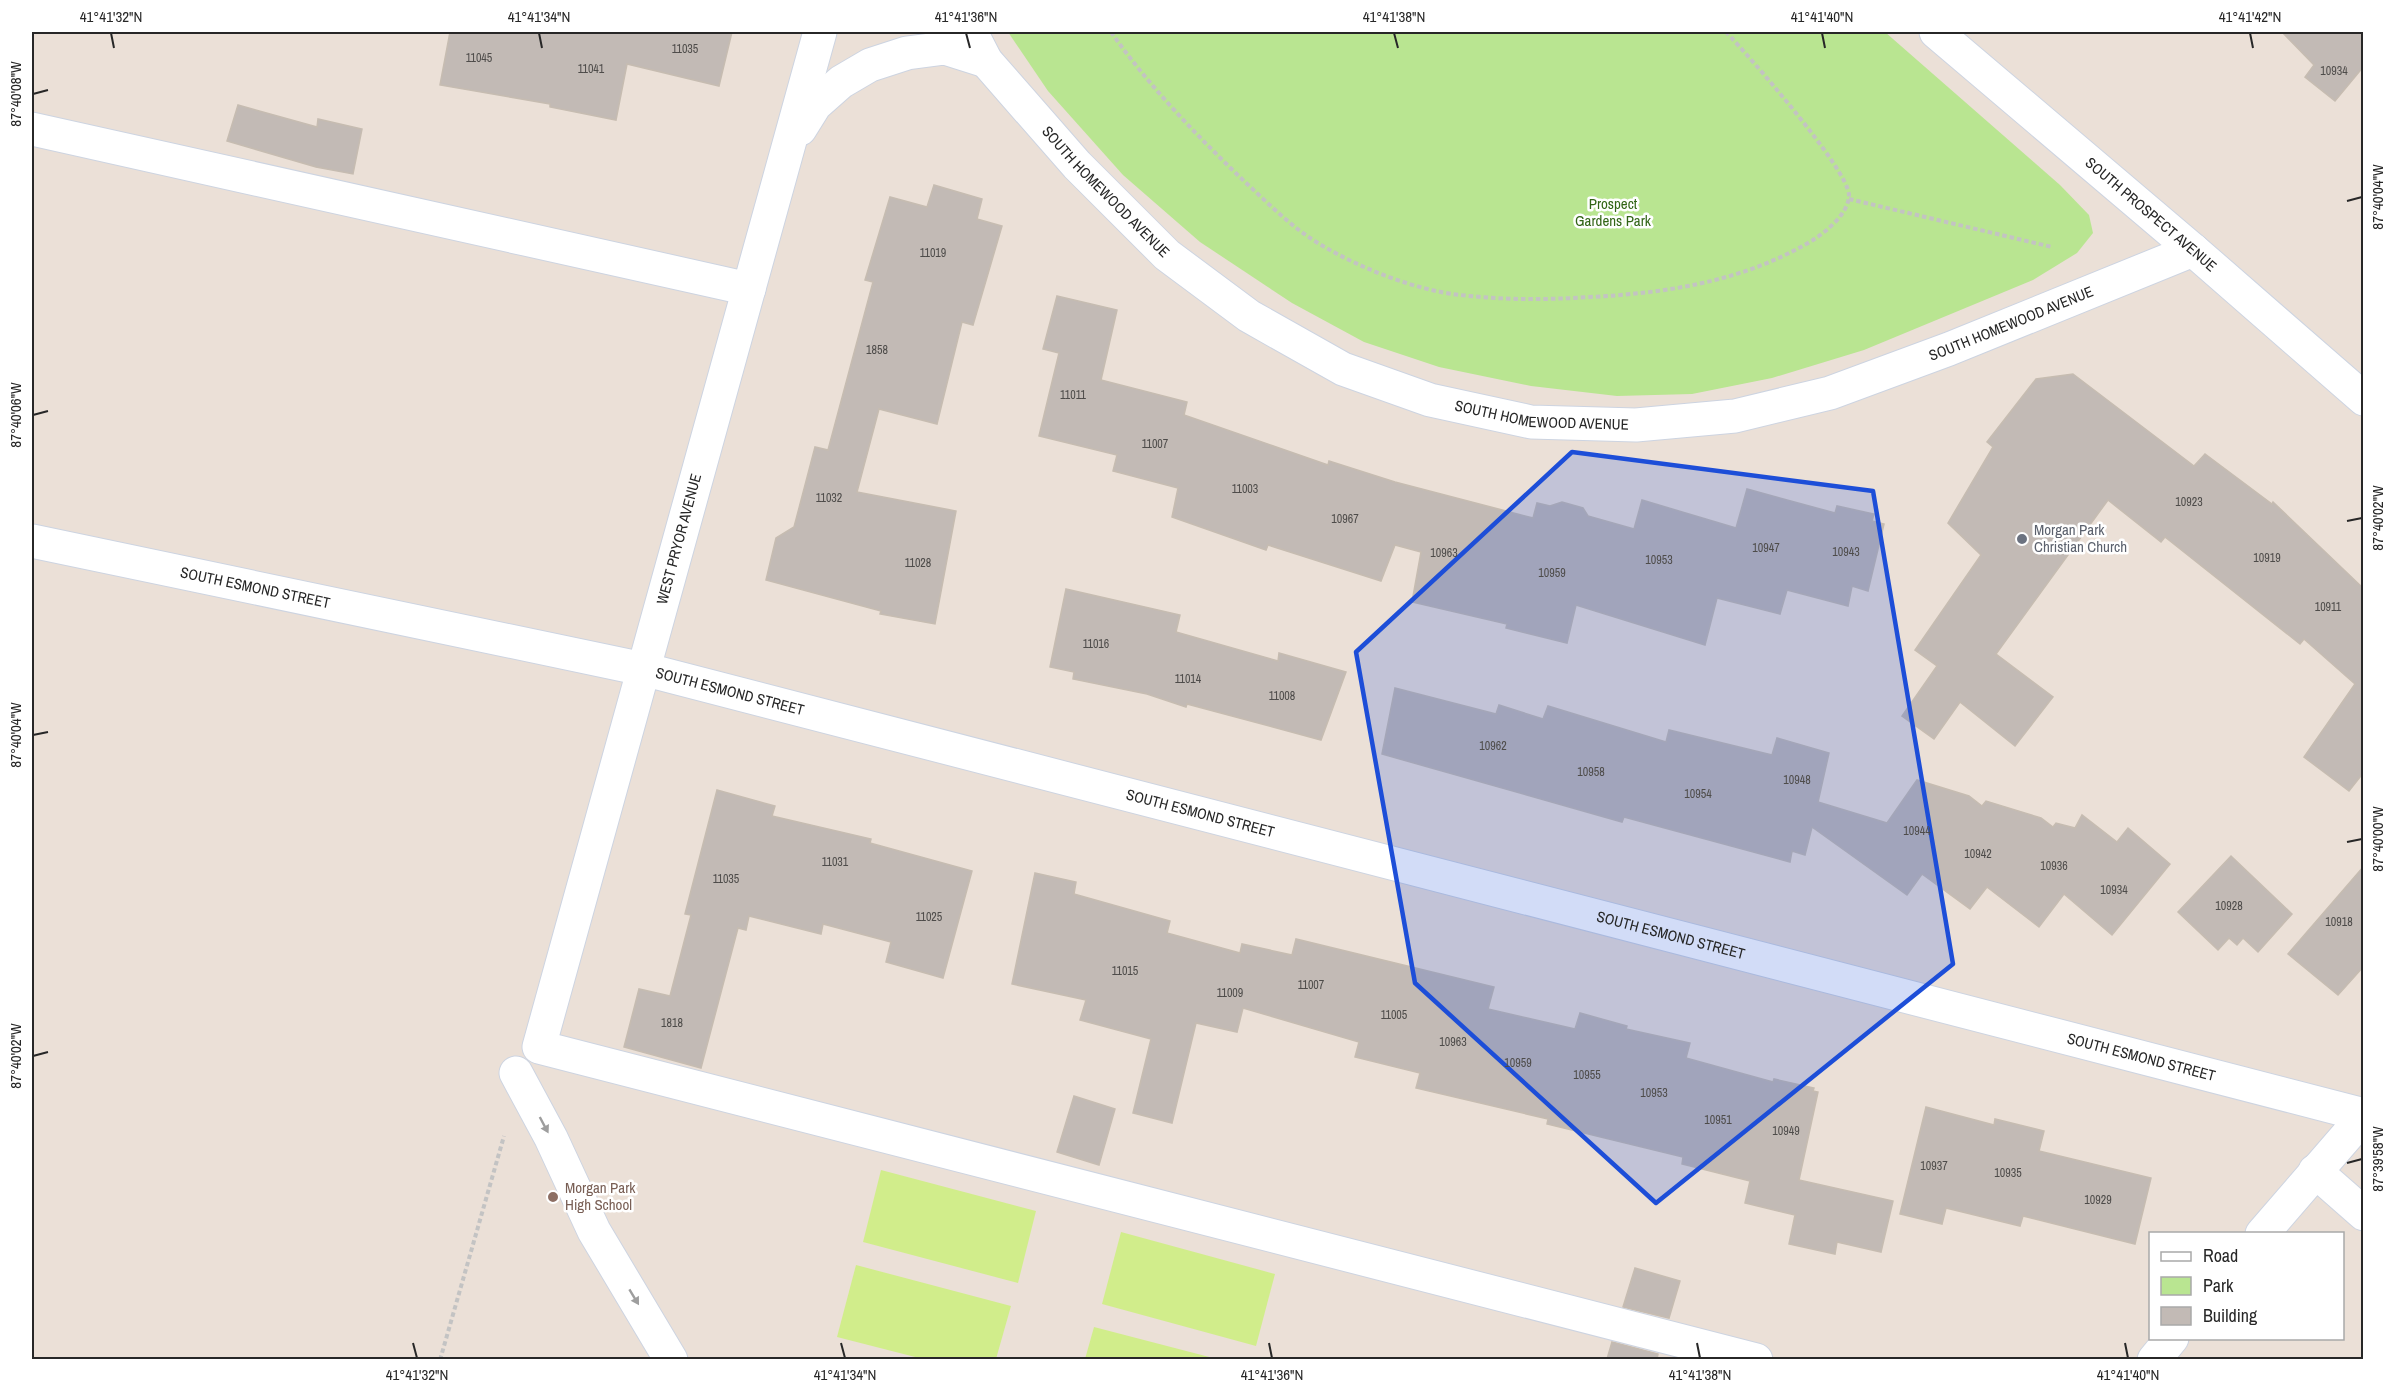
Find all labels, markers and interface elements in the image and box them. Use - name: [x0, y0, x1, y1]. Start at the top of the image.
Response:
- text: 41°41'32"N: [80, 6, 142, 27]
- text: 41°41'34"N: [508, 6, 570, 27]
- text: 41°41'36"N: [935, 6, 997, 27]
- text: 41°41'38"N: [1363, 6, 1425, 27]
- text: 41°41'40"N: [1791, 6, 1853, 27]
- text: 41°41'42"N: [2219, 6, 2281, 27]
- house number: 11035: [672, 41, 699, 57]
- house number: 11045: [466, 50, 493, 66]
- text: 87°40'08"W: [5, 61, 26, 127]
- house number: 11041: [578, 61, 605, 77]
- house number: 10934: [2320, 63, 2348, 79]
- street label: SOUTH HOMEWOOD AVENUE: [1037, 121, 1175, 262]
- street label: SOUTH PROSPECT AVENUE: [2081, 152, 2222, 276]
- text: 87°40'04"W: [2367, 164, 2388, 230]
- park label: Prospect Gardens Park: [1575, 193, 1652, 231]
- house number: 11019: [920, 245, 946, 261]
- street label: SOUTH HOMEWOOD AVENUE: [1926, 281, 2096, 366]
- house number: 1858: [866, 342, 888, 358]
- text: 87°40'06"W: [5, 382, 26, 448]
- house number: 11011: [1060, 387, 1086, 403]
- street label: SOUTH HOMEWOOD AVENUE: [1453, 395, 1629, 435]
- house number: 11007: [1142, 436, 1169, 452]
- street label: WEST PRYOR AVENUE: [651, 471, 706, 607]
- house number: 11003: [1232, 481, 1258, 497]
- text: 87°40'02"W: [2367, 485, 2388, 551]
- house number: 11032: [816, 490, 842, 506]
- house number: 10923: [2175, 494, 2203, 510]
- house number: 10967: [1331, 511, 1359, 527]
- place label: Morgan Park Christian Church: [2034, 519, 2127, 557]
- marker: Morgan Park Christian Church: [2015, 532, 2029, 546]
- house number: 10947: [1752, 540, 1780, 556]
- house number: 10943: [1832, 544, 1860, 560]
- house number: 10963: [1430, 545, 1458, 561]
- house number: 10919: [2253, 550, 2281, 566]
- house number: 10953: [1645, 552, 1673, 568]
- house number: 11028: [905, 555, 931, 571]
- street label: SOUTH ESMOND STREET: [178, 561, 333, 613]
- house number: 10959: [1538, 565, 1566, 581]
- house number: 10911: [2315, 599, 2342, 615]
- house number: 11016: [1083, 636, 1109, 652]
- street label: SOUTH ESMOND STREET: [654, 662, 807, 720]
- house number: 11014: [1175, 671, 1202, 687]
- house number: 11008: [1269, 688, 1295, 704]
- text: 87°40'04"W: [5, 702, 26, 768]
- house number: 10962: [1479, 738, 1507, 754]
- house number: 10958: [1577, 764, 1605, 780]
- house number: 10948: [1783, 772, 1811, 788]
- street label: SOUTH ESMOND STREET: [1124, 784, 1277, 842]
- house number: 10954: [1684, 786, 1712, 802]
- text: 87°40'00"W: [2367, 806, 2388, 872]
- house number: 10944: [1903, 823, 1931, 839]
- house number: 10942: [1964, 846, 1992, 862]
- house number: 11031: [822, 854, 849, 870]
- house number: 10936: [2040, 858, 2068, 874]
- house number: 11035: [713, 871, 740, 887]
- house number: 10934: [2100, 882, 2128, 898]
- house number: 10928: [2215, 898, 2243, 914]
- street label: SOUTH ESMOND STREET: [1594, 906, 1748, 964]
- house number: 11025: [916, 909, 943, 925]
- house number: 10918: [2325, 914, 2353, 930]
- house number: 11015: [1112, 963, 1139, 979]
- house number: 11007: [1298, 977, 1325, 993]
- house number: 11009: [1217, 985, 1243, 1001]
- house number: 11005: [1381, 1007, 1408, 1023]
- house number: 1818: [661, 1015, 683, 1031]
- text: 87°40'02"W: [5, 1023, 26, 1089]
- street label: SOUTH ESMOND STREET: [2065, 1027, 2218, 1086]
- house number: 10963: [1439, 1034, 1467, 1050]
- house number: 10959: [1504, 1055, 1532, 1071]
- house number: 10955: [1573, 1067, 1601, 1083]
- house number: 10953: [1640, 1085, 1668, 1101]
- house number: 10951: [1704, 1112, 1732, 1128]
- one-way arrow: [539, 1116, 549, 1133]
- house number: 10949: [1772, 1123, 1800, 1139]
- text: 87°39'58"W: [2367, 1126, 2388, 1192]
- house number: 10937: [1920, 1158, 1948, 1174]
- house number: 10935: [1994, 1165, 2022, 1181]
- place label: Morgan Park High School: [565, 1177, 636, 1215]
- marker: Morgan Park High School: [546, 1190, 560, 1204]
- house number: 10929: [2084, 1192, 2112, 1208]
- legend: [2149, 1232, 2344, 1340]
- text: Road: [2203, 1243, 2238, 1268]
- text: Park: [2203, 1273, 2234, 1298]
- one-way arrow: [628, 1289, 639, 1305]
- text: Building: [2203, 1303, 2258, 1328]
- text: 41°41'32"N: [386, 1364, 448, 1385]
- text: 41°41'34"N: [814, 1364, 876, 1385]
- text: 41°41'36"N: [1241, 1364, 1303, 1385]
- text: 41°41'38"N: [1669, 1364, 1731, 1385]
- text: 41°41'40"N: [2097, 1364, 2159, 1385]

